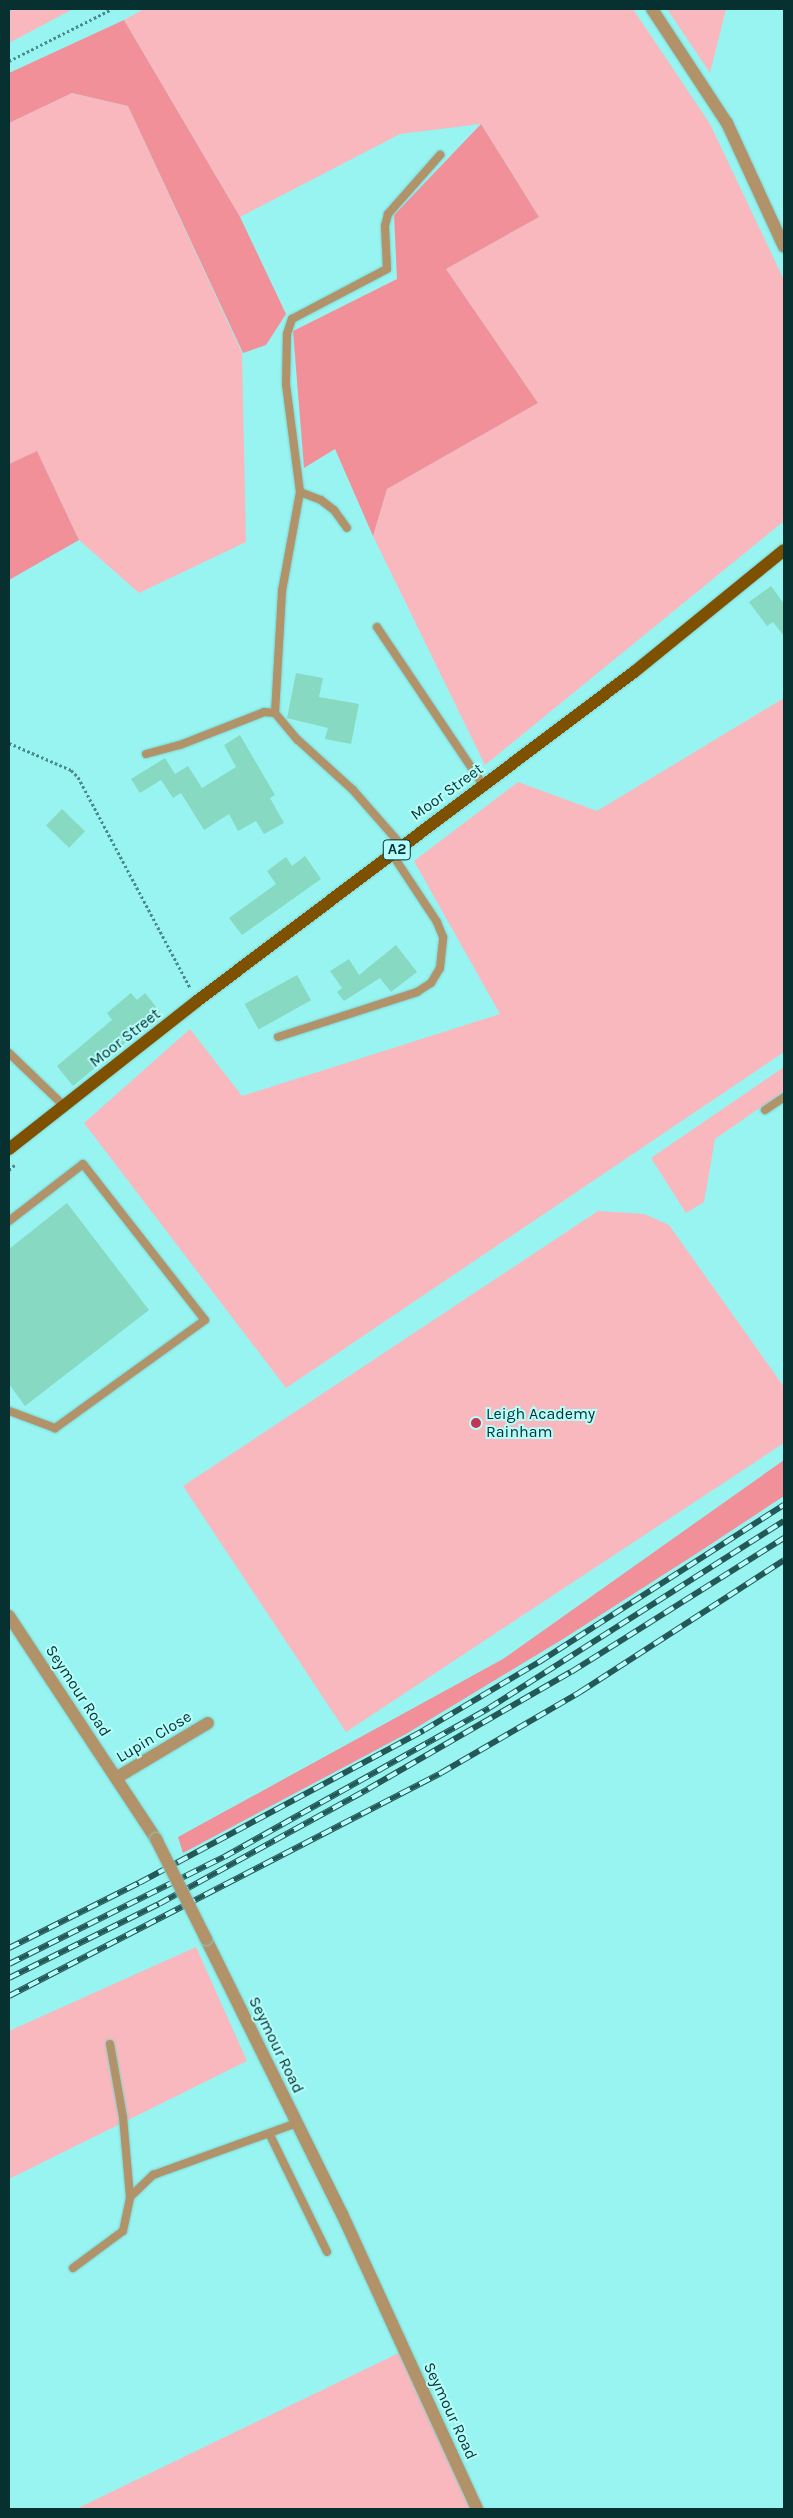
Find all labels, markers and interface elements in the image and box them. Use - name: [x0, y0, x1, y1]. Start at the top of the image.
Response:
- street label: Moor Street: [407, 759, 487, 825]
- road number: A2: [382, 838, 412, 862]
- street label: Moor Street: [86, 1004, 164, 1072]
- place label: Leigh Academy Rainham: [486, 1404, 595, 1442]
- marker: Leigh Academy Rainham: [470, 1417, 482, 1429]
- street label: Seymour Road: [41, 1642, 115, 1740]
- street label: Lupin Close: [113, 1707, 195, 1767]
- street label: Seymour Road: [244, 1994, 308, 2096]
- street label: Seymour Road: [419, 2359, 481, 2463]

